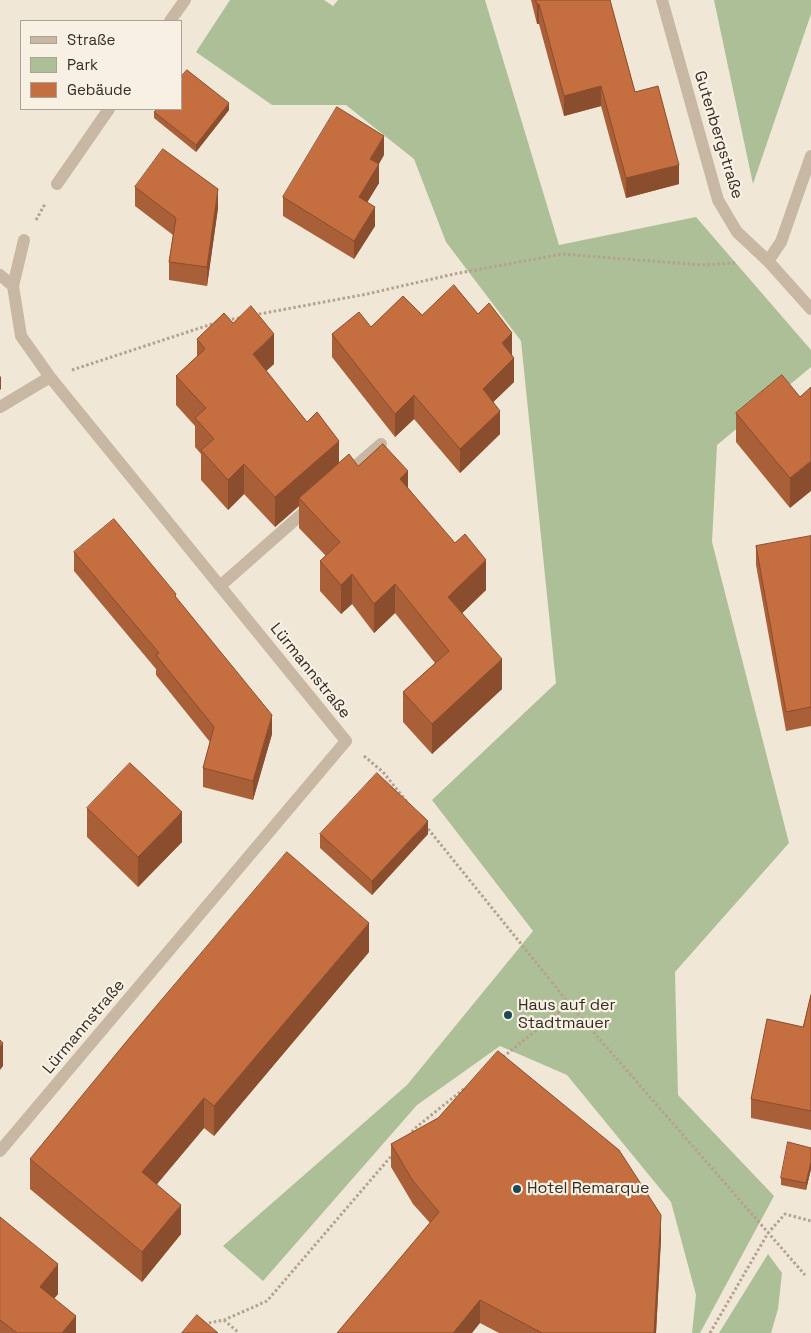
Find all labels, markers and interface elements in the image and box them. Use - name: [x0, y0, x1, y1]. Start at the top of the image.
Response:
- legend: [20, 20, 182, 110]
- text: Straße: [67, 30, 115, 49]
- text: Park: [67, 55, 98, 74]
- street label: Gutenbergstraße: [689, 69, 747, 201]
- text: Gebäude: [67, 80, 132, 99]
- street label: Lürmannstraße: [266, 619, 354, 723]
- street label: Lürmannstraße: [39, 976, 129, 1078]
- place label: Haus auf der Stadtmauer: [518, 996, 616, 1034]
- marker: Haus auf der Stadtmauer: [502, 1009, 514, 1021]
- place label: Hotel Remarque: [527, 1179, 649, 1199]
- marker: Hotel Remarque: [511, 1183, 523, 1195]

